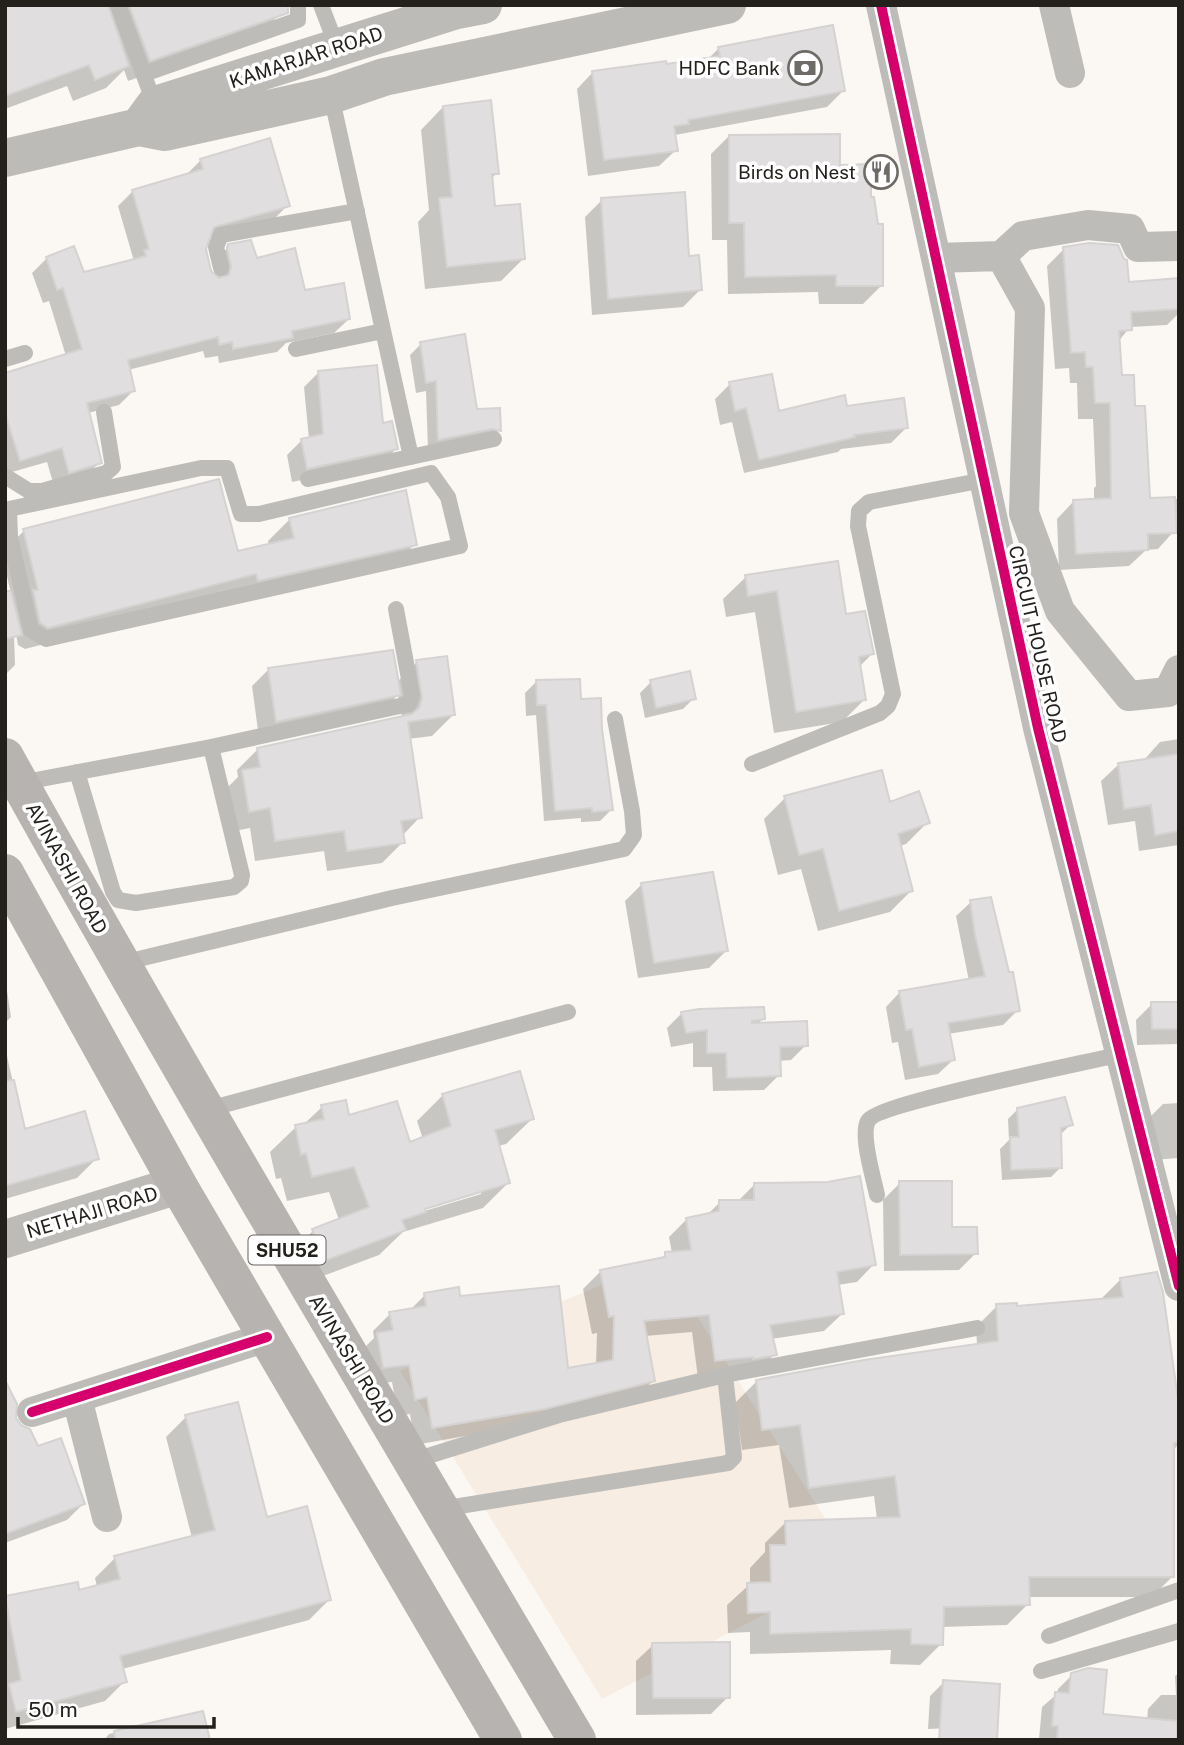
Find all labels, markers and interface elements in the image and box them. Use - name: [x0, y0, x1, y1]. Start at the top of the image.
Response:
- street label: KAMARJAR ROAD: [226, 22, 386, 92]
- bank icon: HDFC Bank: [786, 49, 824, 87]
- place label: HDFC Bank: [678, 57, 780, 79]
- restaurant icon: Birds on Nest: [862, 153, 900, 191]
- place label: Birds on Nest: [738, 161, 856, 183]
- street label: CIRCUIT HOUSE ROAD: [1005, 543, 1071, 745]
- street label: AVINASHI ROAD: [22, 798, 112, 938]
- street label: NETHAJI ROAD: [24, 1182, 160, 1242]
- road number: SHU52: [248, 1236, 326, 1265]
- street label: AVINASHI ROAD: [305, 1290, 399, 1428]
- scale bar: [18, 1686, 214, 1730]
- text: 50 m: [28, 1697, 78, 1722]

